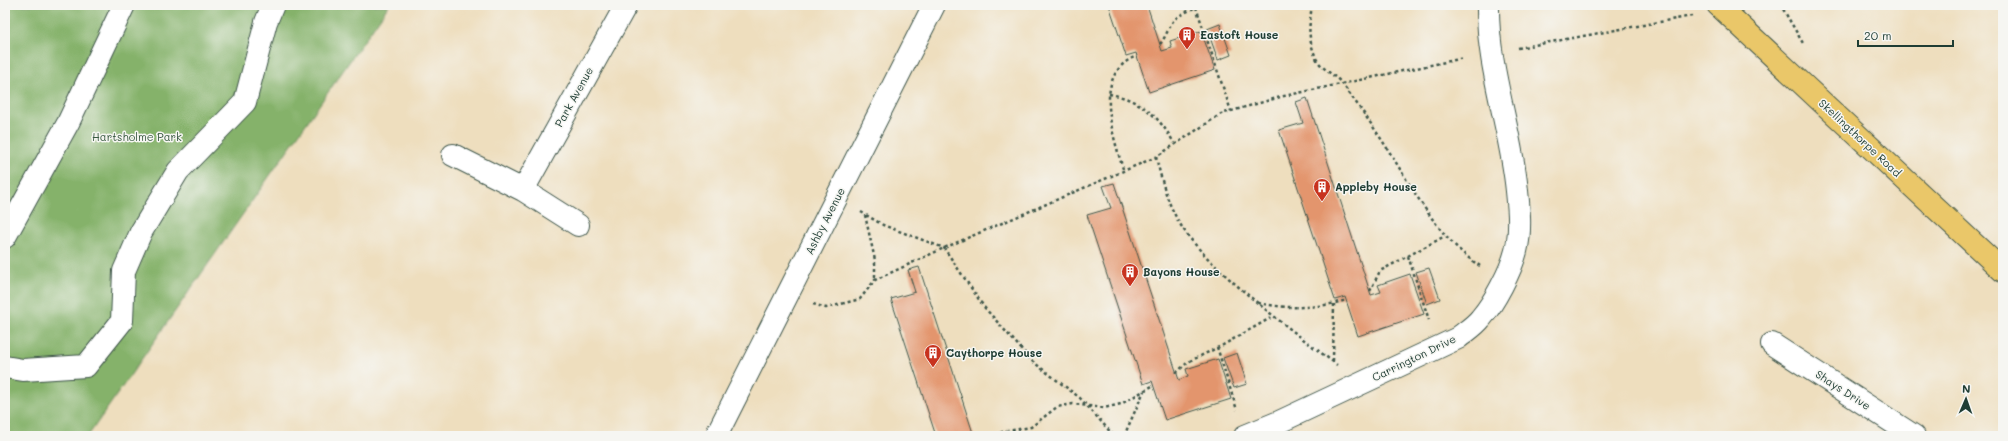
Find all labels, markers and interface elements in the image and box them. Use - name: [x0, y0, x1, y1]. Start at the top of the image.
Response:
- scale bar: [1858, 22, 1953, 48]
- building icon: Eastoft House: [1177, 25, 1197, 50]
- place label: Eastoft House: [1200, 27, 1279, 42]
- text: 20 m: [1864, 27, 1892, 43]
- street label: Park Avenue: [551, 64, 596, 129]
- street label: Skellingthorpe Road: [1816, 95, 1905, 180]
- park label: Hartsholme Park: [92, 129, 182, 144]
- building icon: Appleby House: [1312, 177, 1332, 202]
- place label: Appleby House: [1335, 179, 1417, 194]
- street label: Ashby Avenue: [801, 184, 848, 257]
- building icon: Bayons House: [1120, 262, 1140, 287]
- place label: Bayons House: [1143, 264, 1220, 279]
- street label: Carrington Drive: [1369, 331, 1458, 384]
- building icon: Caythorpe House: [923, 343, 943, 368]
- place label: Caythorpe House: [946, 345, 1042, 360]
- street label: Shays Drive: [1813, 366, 1874, 413]
- north arrow: [1946, 379, 1986, 419]
- text: N: [1962, 381, 1971, 396]

